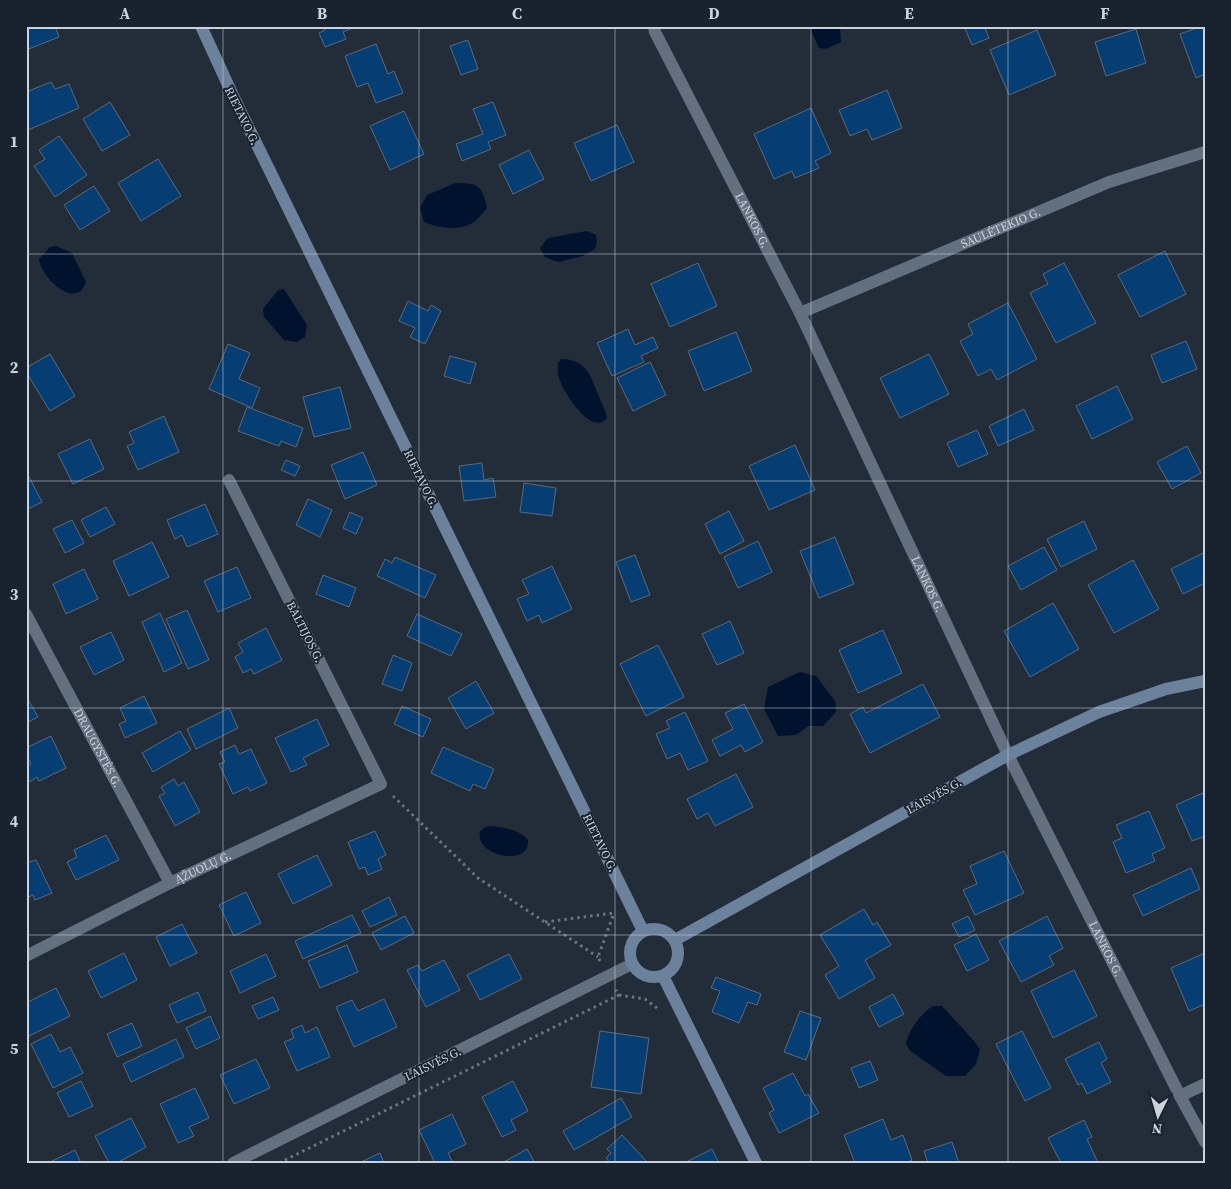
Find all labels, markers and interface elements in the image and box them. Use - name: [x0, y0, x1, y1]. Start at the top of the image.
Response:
- text: A: [120, 2, 131, 24]
- text: B: [317, 2, 328, 24]
- text: C: [512, 2, 522, 24]
- text: D: [708, 2, 720, 24]
- text: E: [904, 2, 914, 24]
- text: F: [1100, 2, 1110, 24]
- street label: RIETAVO G.: [221, 84, 263, 148]
- text: 1: [10, 130, 18, 152]
- street label: LANKOS G.: [731, 190, 773, 251]
- street label: SAULĖTEKIO G.: [958, 204, 1043, 252]
- text: 2: [10, 356, 19, 378]
- street label: RIETAVO G.: [400, 447, 442, 511]
- street label: LANKOS G.: [907, 553, 948, 615]
- text: 3: [10, 583, 19, 605]
- street label: BALTIJOS G.: [283, 599, 327, 665]
- street label: DRAUGYSTĖS G.: [70, 706, 125, 790]
- street label: LAISVĖS G.: [903, 774, 965, 818]
- text: 4: [10, 810, 19, 832]
- street label: RIETAVO G.: [579, 811, 621, 875]
- street label: ĄŽUOLŲ G.: [172, 847, 234, 888]
- street label: LANKOS G.: [1085, 918, 1127, 980]
- text: 5: [10, 1037, 19, 1059]
- street label: LAISVĖS G.: [402, 1043, 464, 1085]
- north arrow: [1134, 1092, 1184, 1142]
- text: N: [1151, 1119, 1163, 1139]

